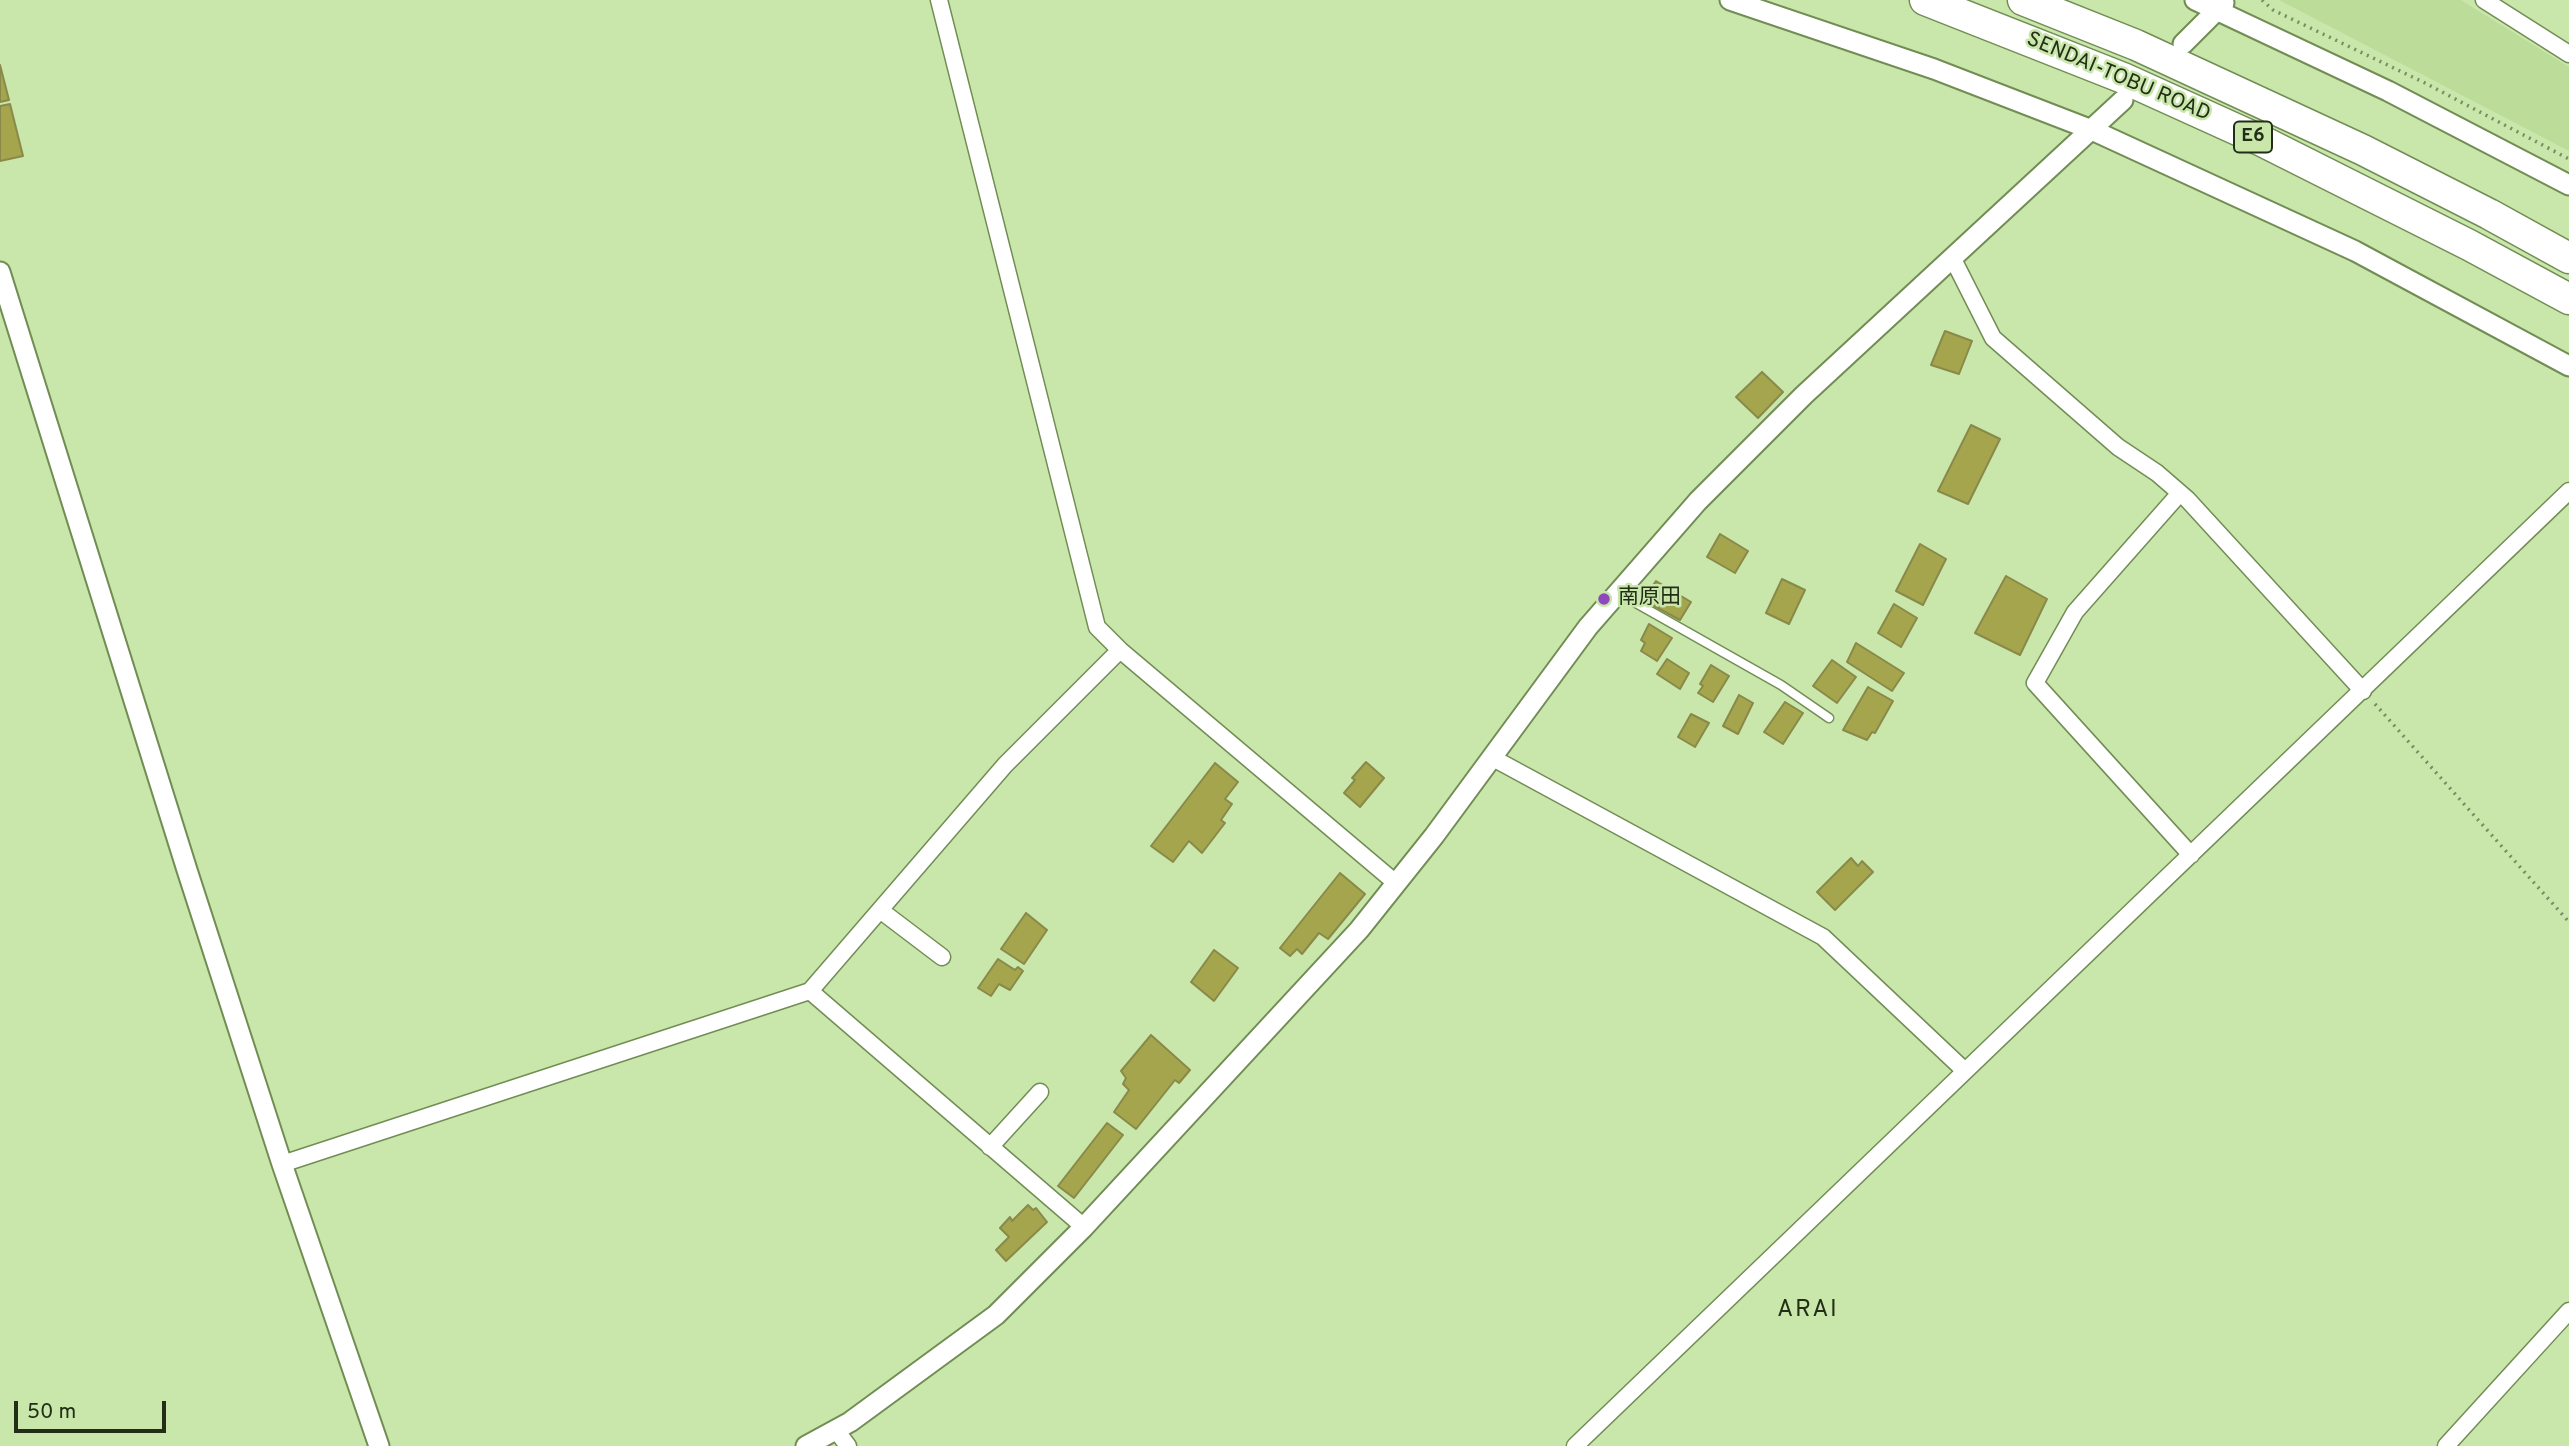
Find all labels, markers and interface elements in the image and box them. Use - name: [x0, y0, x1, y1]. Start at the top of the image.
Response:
- street label: SENDAI-TOBU ROAD: [2022, 28, 2214, 128]
- road number: E6: [2234, 122, 2272, 153]
- place label: 南原田: [1618, 586, 1681, 612]
- marker: 南原田: [1596, 591, 1612, 607]
- district label: ARAI: [1778, 1297, 1838, 1325]
- scale bar: [18, 1386, 170, 1430]
- text: 50 m: [27, 1399, 76, 1426]

